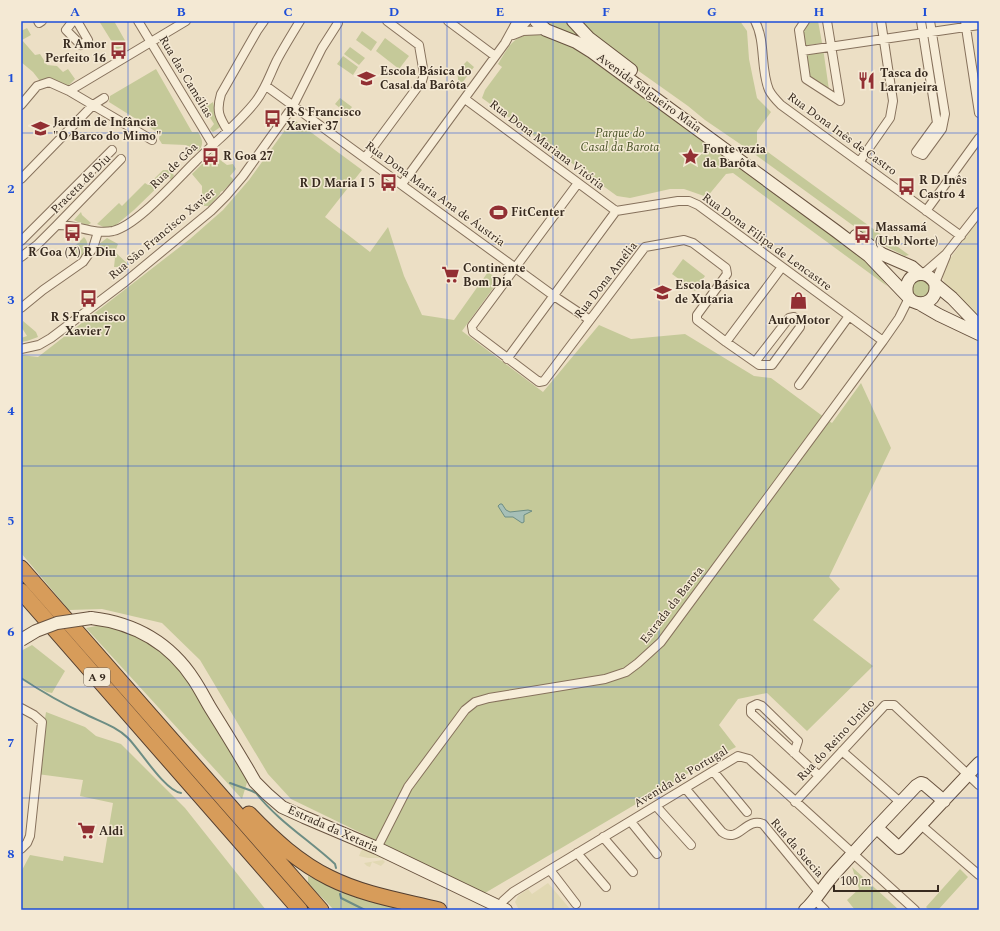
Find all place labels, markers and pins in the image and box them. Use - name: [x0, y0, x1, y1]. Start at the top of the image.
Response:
- place label: R Amor Perfeito 16: [45, 35, 107, 68]
- bus stop icon: R Amor Perfeito 16: [109, 41, 129, 61]
- place label: Escola Básica do Casal da Barôta: [380, 62, 472, 95]
- place label: Tasca do Laranjeira: [880, 64, 939, 97]
- school or university icon: Escola Básica do Casal da Barôta: [357, 68, 377, 88]
- restaurant icon: Tasca do Laranjeira: [857, 70, 877, 90]
- place label: R S Francisco Xavier 37: [286, 103, 362, 136]
- bus stop icon: R S Francisco Xavier 37: [263, 109, 283, 129]
- place label: Jardim de Infância "O Barco do Mimo": [53, 113, 161, 146]
- school or university icon: Jardim de Infância "O Barco do Mimo": [30, 119, 50, 139]
- place label: Fonte vazia da Barôta: [703, 140, 767, 173]
- bus stop icon: R Goa 27: [200, 146, 220, 166]
- place icon: Fonte vazia da Barôta: [680, 146, 700, 166]
- place label: R Goa 27: [223, 147, 273, 166]
- place label: R D Inês Castro 4: [919, 171, 967, 204]
- bus stop icon: R D Maria I 5: [378, 173, 398, 193]
- place label: R D Maria I 5: [300, 174, 375, 193]
- bus stop icon: R D Inês Castro 4: [896, 177, 916, 197]
- sports icon: FitCenter: [488, 202, 508, 222]
- place label: FitCenter: [511, 203, 566, 222]
- place label: Massamá (Urb Norte): [875, 218, 938, 251]
- bus stop icon: R Goa (X) R Diu: [62, 223, 82, 243]
- bus stop icon: Massamá (Urb Norte): [852, 224, 872, 244]
- place label: R Goa (X) R Diu: [28, 243, 116, 262]
- place label: Continente Bom Dia: [463, 259, 525, 292]
- supermarket icon: Continente Bom Dia: [440, 265, 460, 285]
- place label: Escola Básica de Xutaria: [675, 276, 751, 309]
- school or university icon: Escola Básica de Xutaria: [652, 282, 672, 302]
- bus stop icon: R S Francisco Xavier 7: [78, 288, 98, 308]
- shop icon: AutoMotor: [789, 291, 809, 311]
- place label: R S Francisco Xavier 7: [50, 308, 126, 341]
- place label: AutoMotor: [768, 311, 831, 330]
- supermarket icon: Aldi: [76, 821, 96, 841]
- place label: Aldi: [99, 822, 123, 841]

